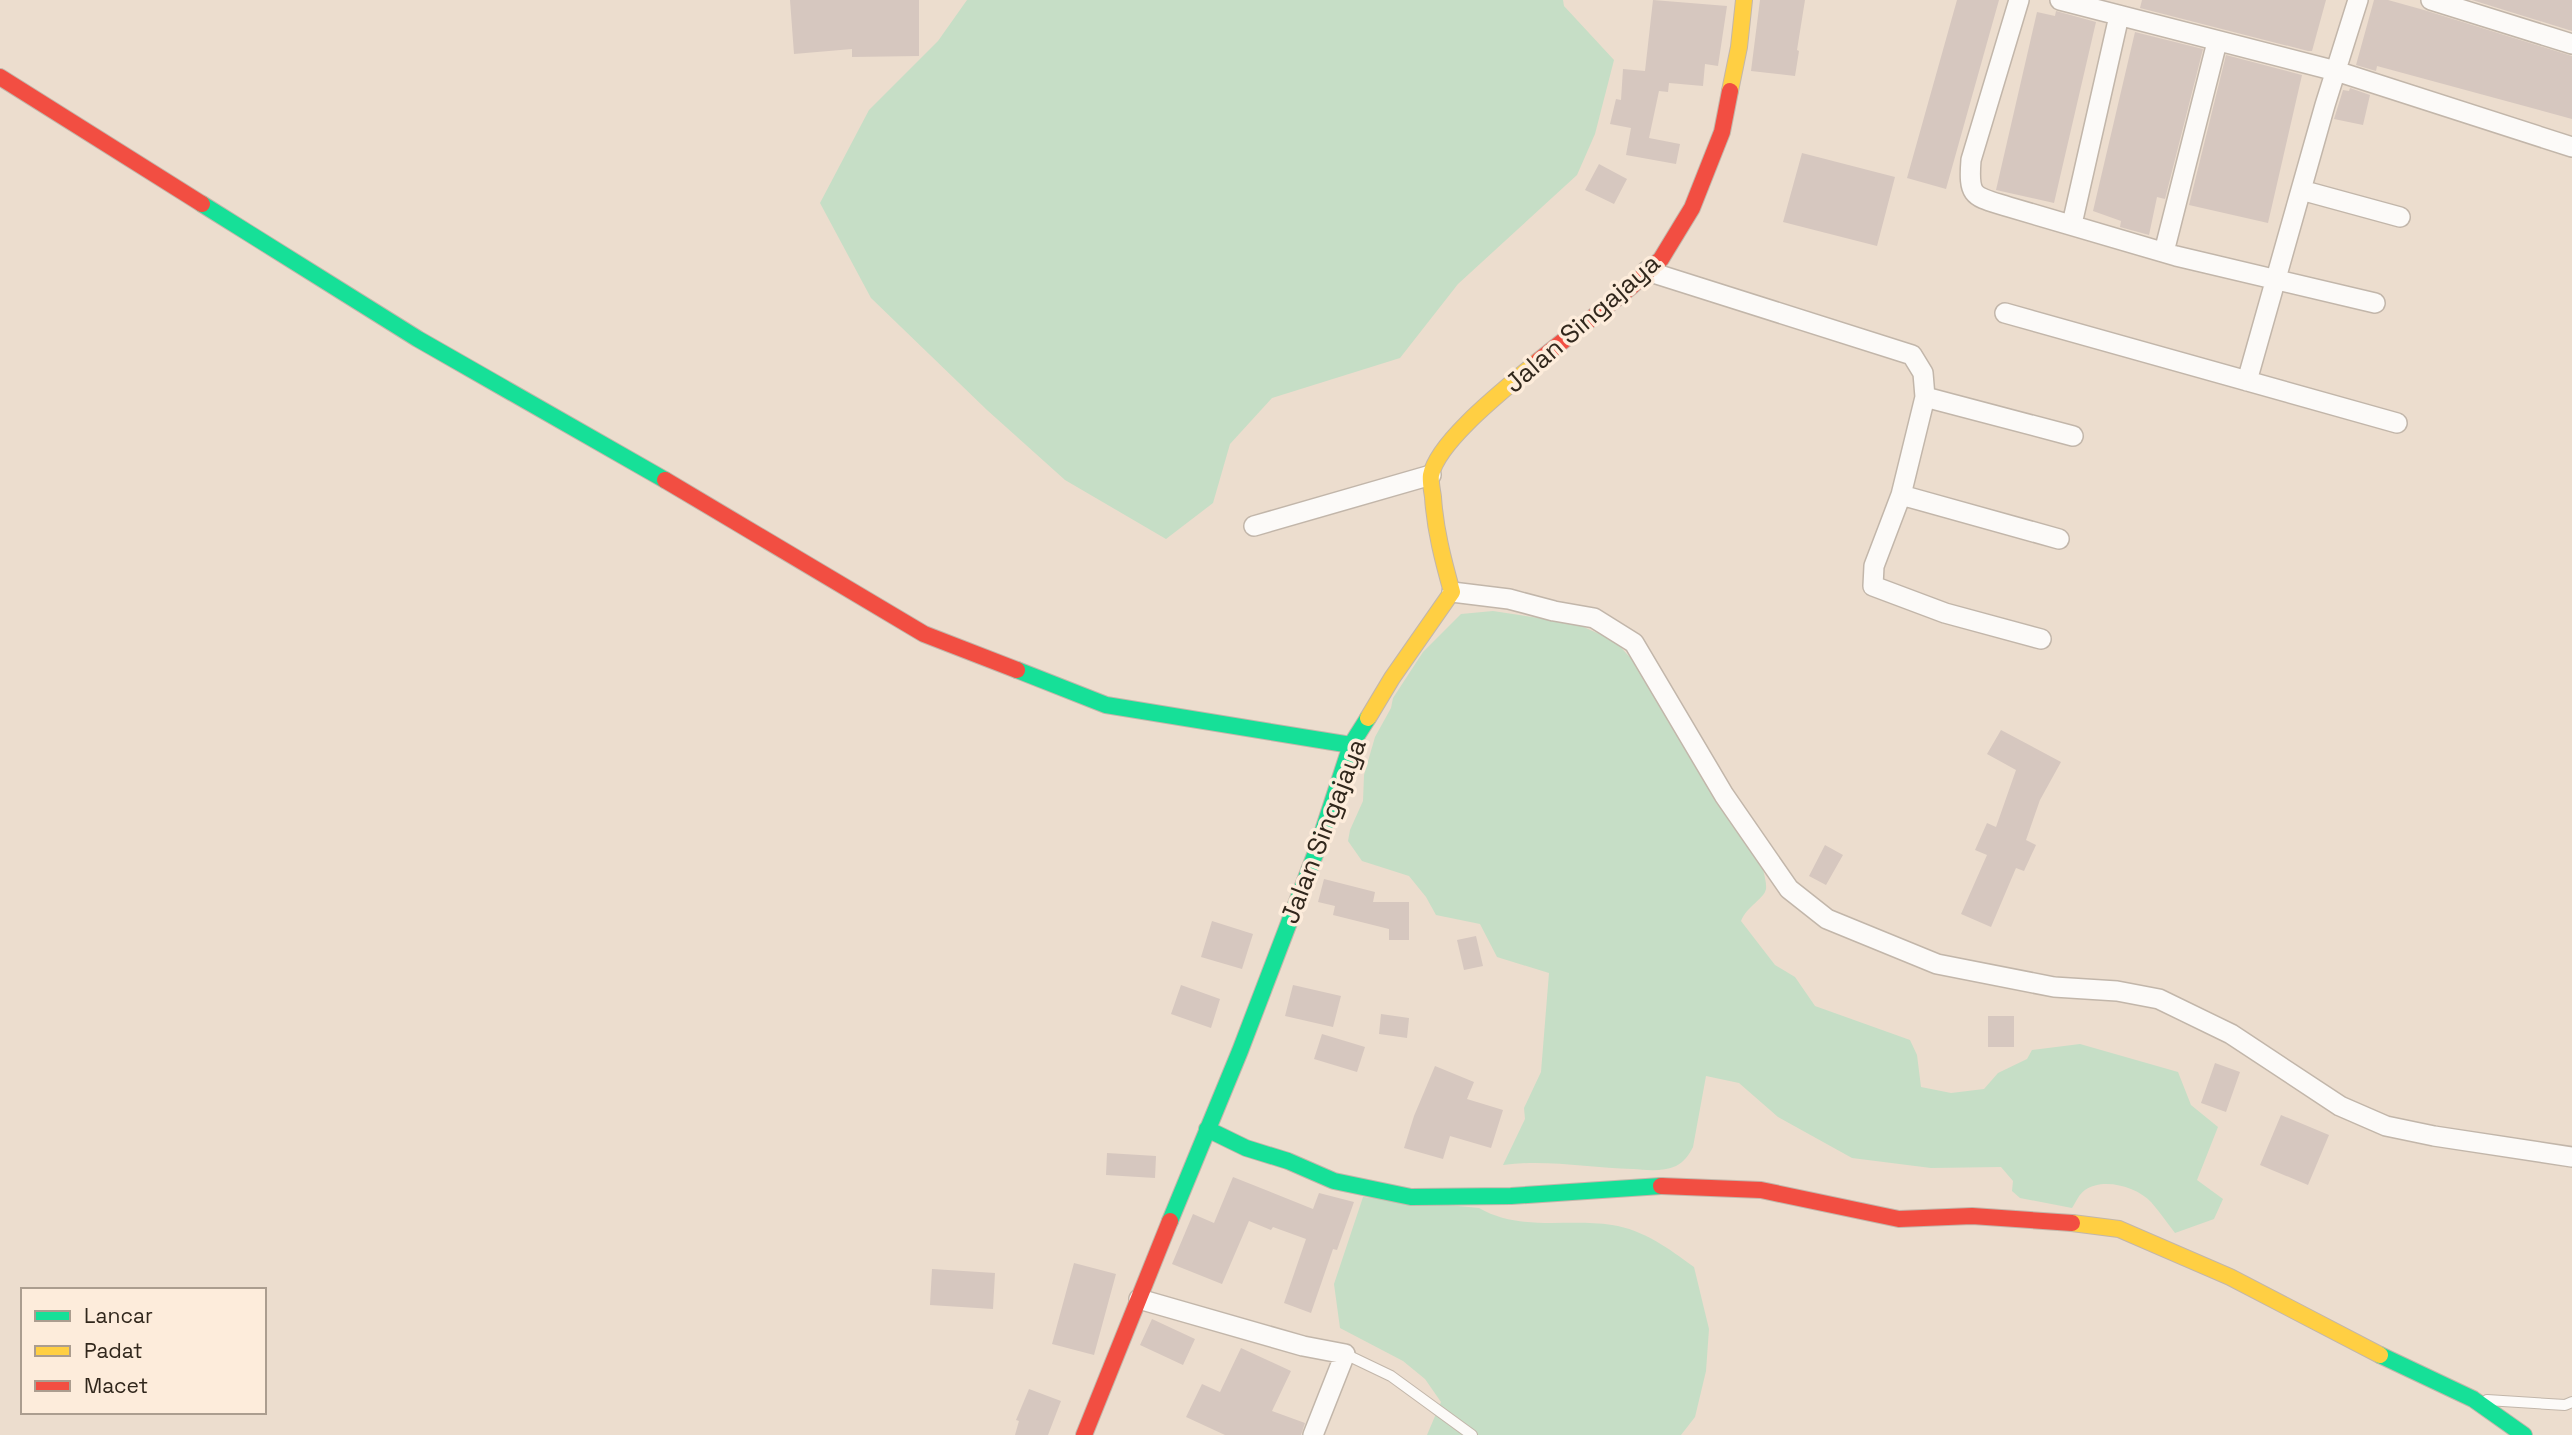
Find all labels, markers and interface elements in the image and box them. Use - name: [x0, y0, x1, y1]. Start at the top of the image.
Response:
- street label: Jalan Singajaya: [1497, 246, 1667, 400]
- street label: Jalan Singajaya: [1272, 734, 1374, 928]
- legend: [21, 1288, 266, 1414]
- text: Lancar: [84, 1302, 153, 1329]
- text: Padat: [84, 1337, 143, 1364]
- text: Macet: [84, 1372, 148, 1399]

